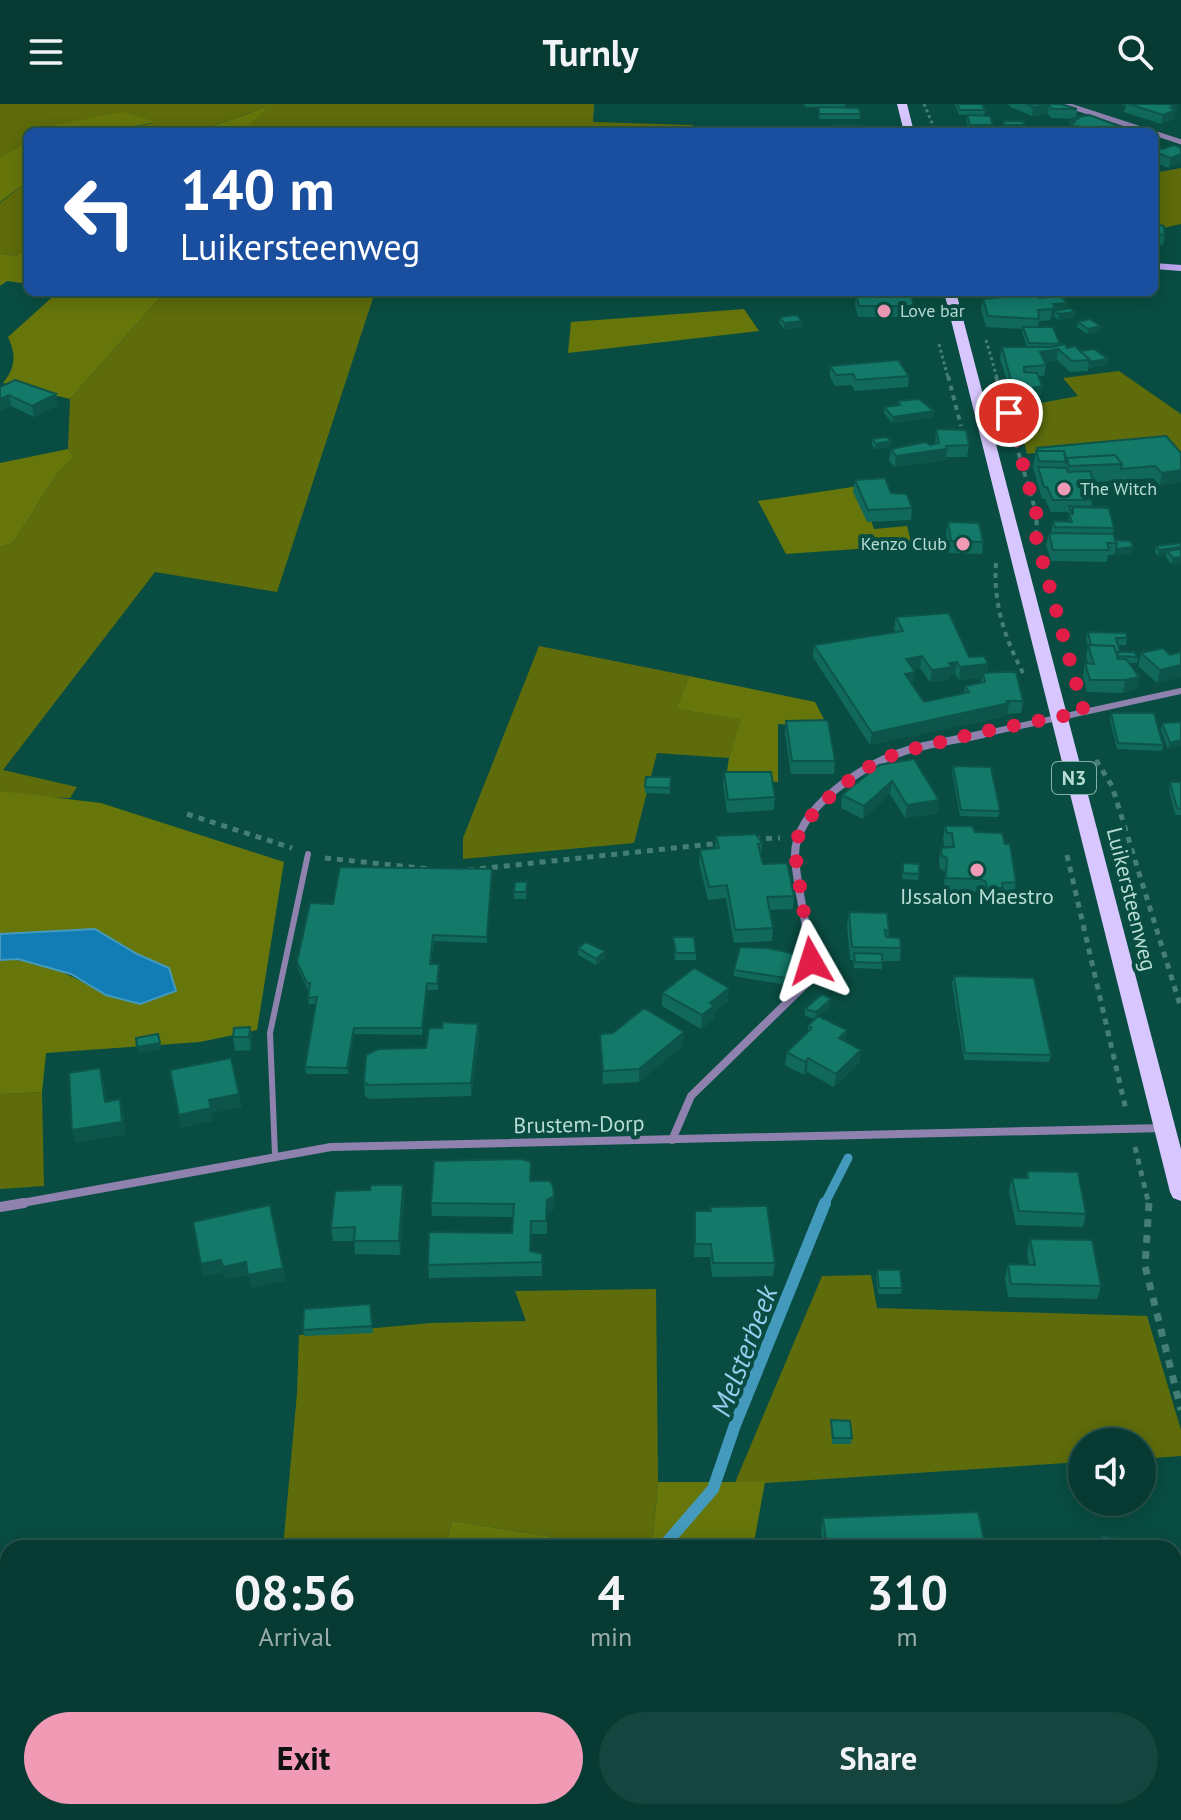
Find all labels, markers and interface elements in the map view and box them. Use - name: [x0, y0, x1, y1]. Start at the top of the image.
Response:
- text: Turnly: [542, 29, 639, 76]
- icon: menu: [24, 30, 68, 74]
- icon: search: [1113, 30, 1157, 74]
- text: 140 m: [180, 153, 335, 225]
- icon: left: [48, 160, 152, 264]
- text: Luikersteenweg: [180, 223, 420, 270]
- place label: Love bar: [900, 299, 965, 322]
- marker: Love bar: [875, 302, 893, 320]
- pin: [975, 379, 1043, 447]
- icon: arrive: [987, 391, 1031, 435]
- place label: The Witch: [1080, 477, 1157, 500]
- marker: The Witch: [1055, 480, 1073, 498]
- place label: Kenzo Club: [861, 532, 947, 555]
- marker: Kenzo Club: [954, 535, 972, 553]
- road number: N3: [1052, 762, 1096, 794]
- street label: Luikersteenweg: [1101, 824, 1163, 974]
- marker: IJssalon Maestro: [968, 861, 986, 879]
- place label: IJssalon Maestro: [900, 882, 1054, 910]
- position arrow: [769, 919, 853, 1003]
- street label: Brustem-Dorp: [513, 1109, 645, 1139]
- water label: Melsterbeek: [702, 1279, 786, 1421]
- map controls: [1068, 1428, 1156, 1516]
- button: sound: [1068, 1428, 1156, 1516]
- text: 08:56: [234, 1561, 356, 1623]
- text: 4: [597, 1561, 625, 1623]
- text: 310: [866, 1561, 948, 1623]
- text: Arrival: [259, 1620, 331, 1653]
- text: min: [590, 1620, 632, 1653]
- text: m: [897, 1620, 918, 1653]
- button: Exit: [24, 1712, 583, 1804]
- button: Share: [599, 1712, 1158, 1804]

